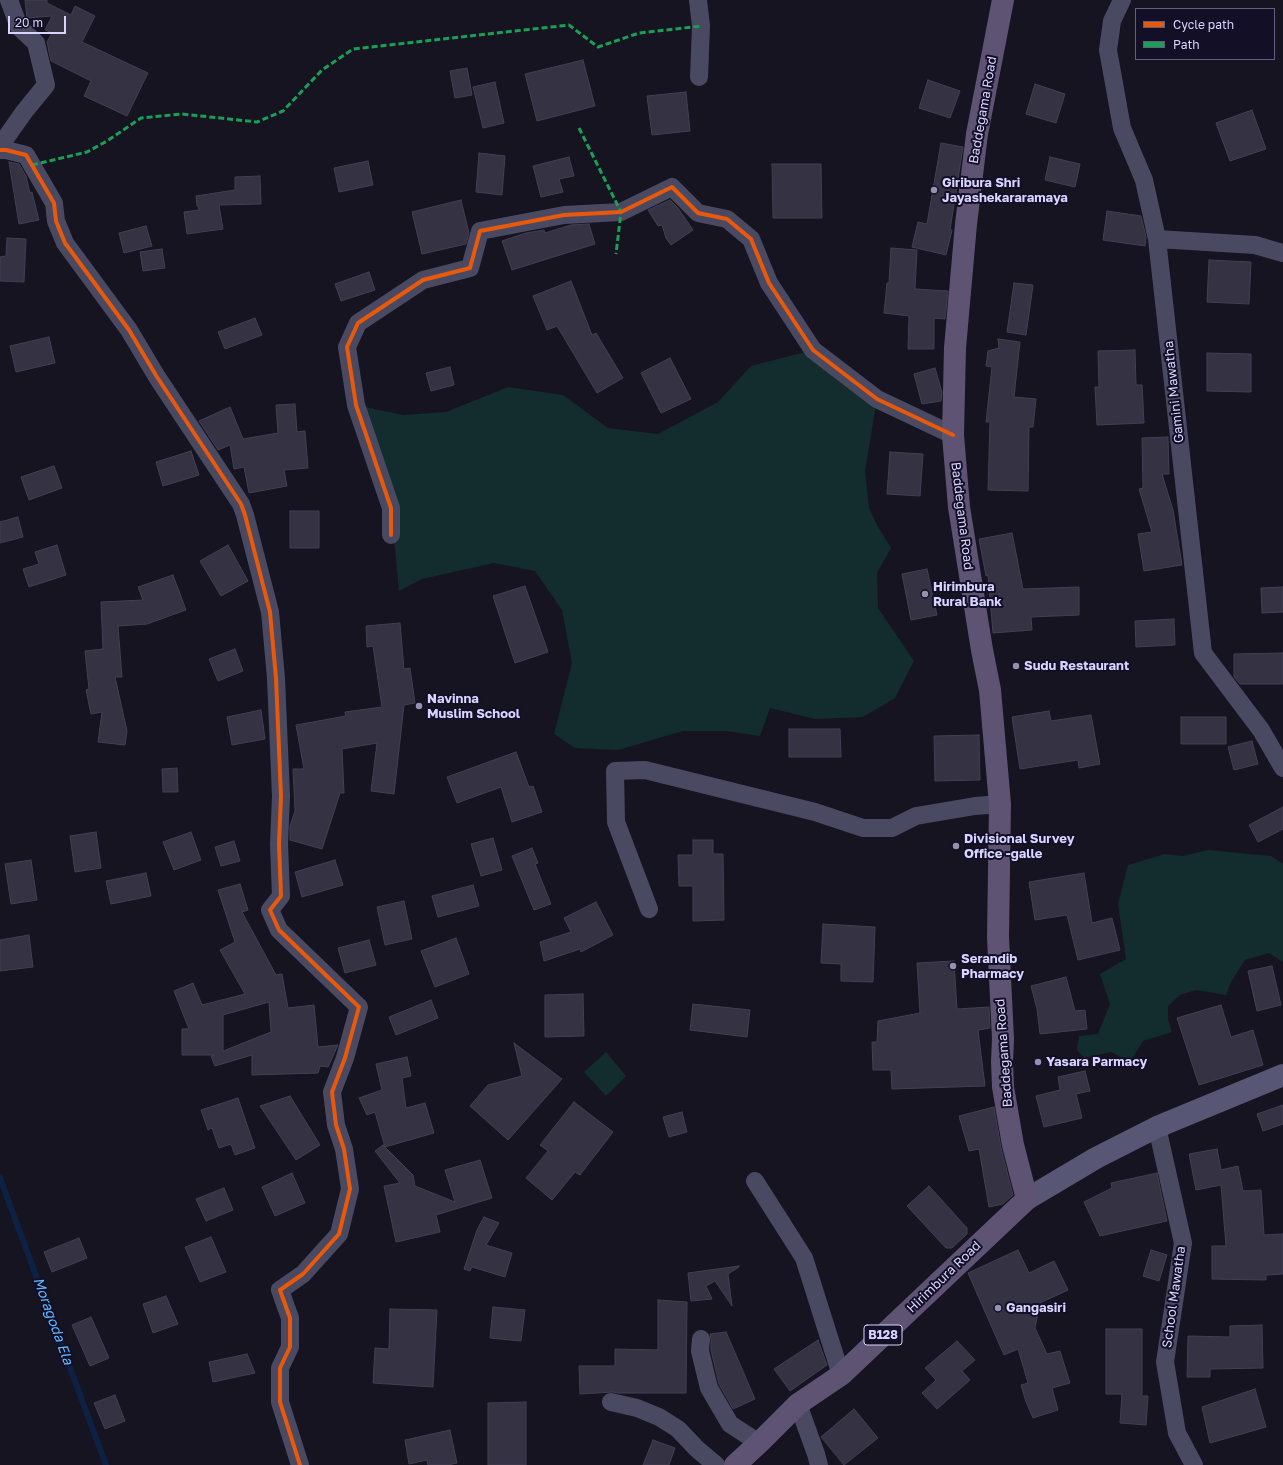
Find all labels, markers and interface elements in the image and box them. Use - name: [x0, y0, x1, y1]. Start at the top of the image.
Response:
- scale bar: [10, 8, 68, 34]
- legend: [1135, 8, 1275, 60]
- text: 20 m: [15, 15, 43, 30]
- text: Cycle path: [1173, 17, 1234, 32]
- text: Path: [1173, 37, 1200, 52]
- street label: Baddegama Road: [966, 55, 1000, 165]
- place label: Giribura Shri Jayashekararamaya: [942, 175, 1068, 206]
- marker: Giribura Shri Jayashekararamaya: [929, 185, 939, 195]
- street label: Gamini Mawatha: [1161, 340, 1187, 444]
- street label: Baddegama Road: [948, 461, 976, 571]
- place label: Hirimbura Rural Bank: [933, 579, 1002, 610]
- marker: Hirimbura Rural Bank: [920, 589, 930, 599]
- place label: Sudu Restaurant: [1024, 658, 1129, 674]
- marker: Sudu Restaurant: [1011, 661, 1021, 671]
- place label: Navinna Muslim School: [427, 691, 520, 722]
- marker: Navinna Muslim School: [414, 701, 424, 711]
- place label: Divisional Survey Office -galle: [964, 831, 1074, 862]
- marker: Divisional Survey Office -galle: [951, 841, 961, 851]
- place label: Serandib Pharmacy: [961, 951, 1024, 982]
- marker: Serandib Pharmacy: [948, 961, 958, 971]
- street label: Baddegama Road: [992, 998, 1016, 1108]
- place label: Yasara Parmacy: [1046, 1054, 1147, 1070]
- marker: Yasara Parmacy: [1033, 1057, 1043, 1067]
- street label: Hirimbura Road: [904, 1238, 984, 1316]
- street label: School Mawatha: [1159, 1245, 1189, 1349]
- water label: Moragoda Ela: [29, 1275, 77, 1367]
- place label: Gangasiri: [1006, 1300, 1066, 1316]
- marker: Gangasiri: [993, 1303, 1003, 1313]
- road number: B128: [864, 1325, 902, 1345]

